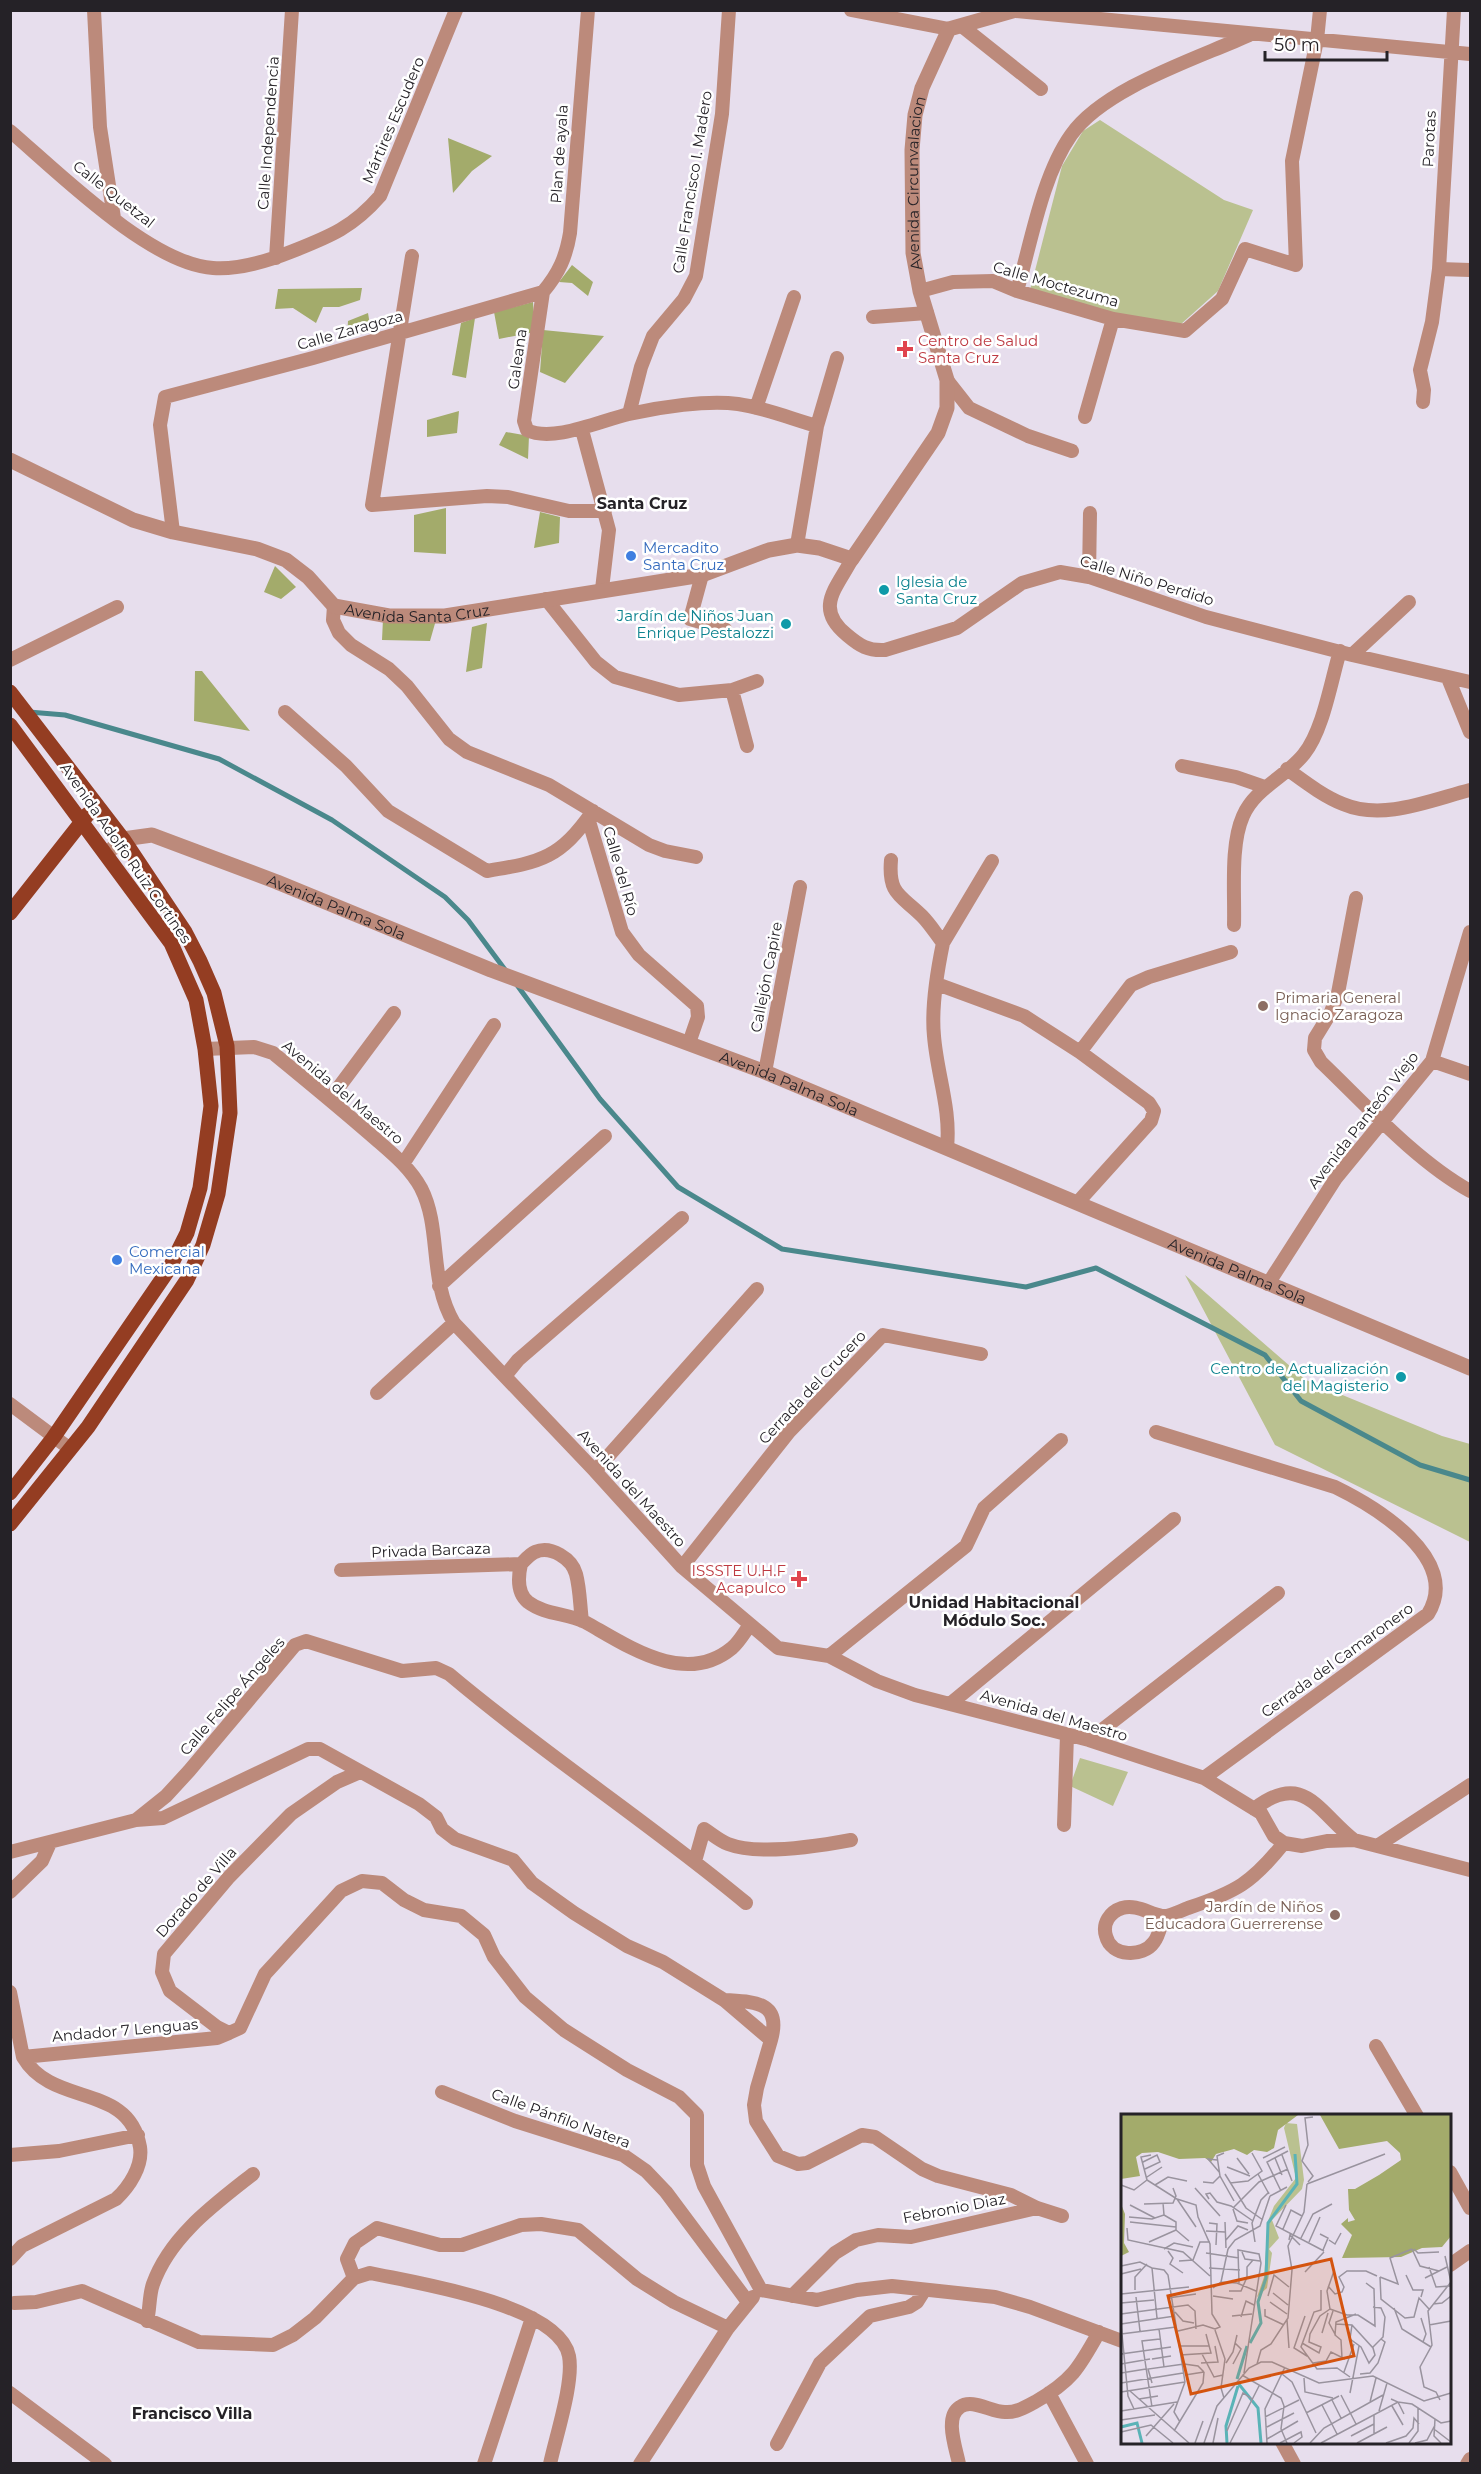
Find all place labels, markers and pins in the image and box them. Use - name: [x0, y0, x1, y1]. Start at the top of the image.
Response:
- place label: Centro de Salud Santa Cruz: [918, 331, 1038, 367]
- marker: Centro de Salud Santa Cruz: [896, 340, 914, 358]
- place label: Mercadito Santa Cruz: [643, 538, 725, 574]
- marker: Mercadito Santa Cruz: [624, 549, 638, 563]
- place label: Iglesia de Santa Cruz: [896, 572, 978, 608]
- marker: Iglesia de Santa Cruz: [877, 583, 891, 597]
- place label: Jardín de Niños Juan Enrique Pestalozzi: [616, 606, 774, 642]
- marker: Jardín de Niños Juan Enrique Pestalozzi: [779, 617, 793, 631]
- place label: Primaria General Ignacio Zaragoza: [1275, 988, 1403, 1024]
- marker: Primaria General Ignacio Zaragoza: [1256, 999, 1270, 1013]
- place label: Comercial Mexicana: [129, 1242, 205, 1278]
- marker: Comercial Mexicana: [110, 1253, 124, 1267]
- place label: Centro de Actualización del Magisterio: [1210, 1359, 1389, 1395]
- marker: Centro de Actualización del Magisterio: [1394, 1370, 1408, 1384]
- place label: ISSSTE U.H.F Acapulco: [692, 1561, 786, 1597]
- marker: ISSSTE U.H.F Acapulco: [790, 1570, 808, 1588]
- place label: Jardín de Niños Educadora Guerrerense: [1145, 1897, 1323, 1933]
- marker: Jardín de Niños Educadora Guerrerense: [1328, 1908, 1342, 1922]

